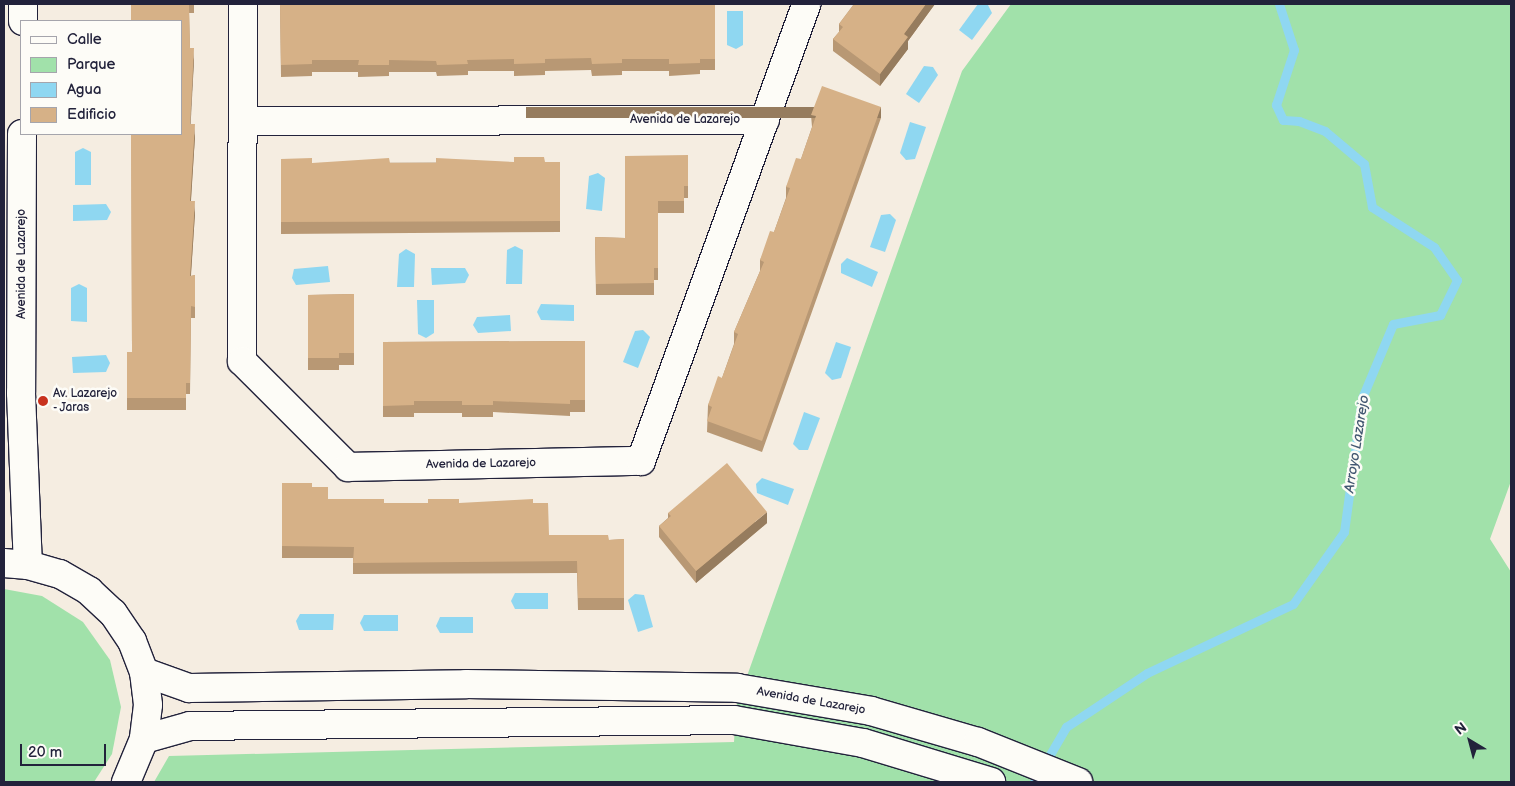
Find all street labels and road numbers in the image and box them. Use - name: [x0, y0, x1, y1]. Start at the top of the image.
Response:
- street label: Avenida de Lazarejo: [630, 113, 740, 127]
- street label: Avenida de Lazarejo: [15, 209, 29, 319]
- street label: Avenida de Lazarejo: [426, 456, 536, 472]
- street label: Avenida de Lazarejo: [756, 684, 866, 718]

